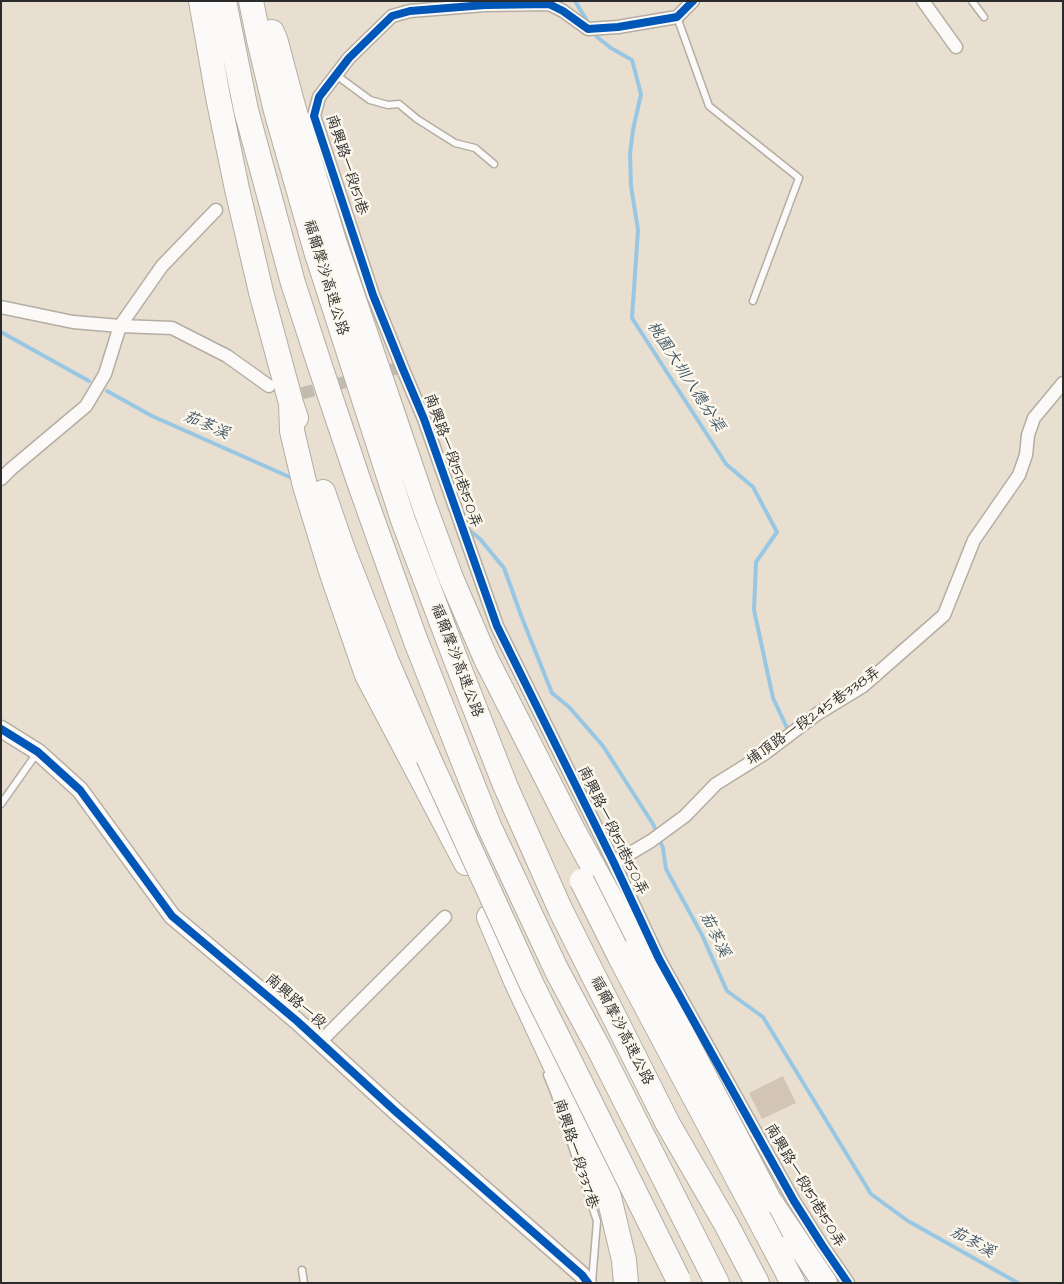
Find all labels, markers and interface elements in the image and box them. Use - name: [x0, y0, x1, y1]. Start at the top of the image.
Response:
- street label: 南興路一段151巷: [321, 113, 371, 217]
- street label: 福爾摩沙高速公路: [299, 218, 351, 338]
- water label: 桃園大圳八德分渠: [642, 318, 728, 436]
- street label: 南興路一段151巷150弄: [419, 391, 485, 531]
- water label: 茄苳溪: [180, 407, 232, 445]
- street label: 福爾摩沙高速公路: [426, 602, 486, 720]
- street label: 埔頂路一段245巷338弄: [744, 664, 884, 770]
- street label: 南興路一段151巷150弄: [573, 763, 651, 899]
- water label: 茄苳溪: [695, 909, 733, 961]
- street label: 南興路一段: [261, 971, 329, 1033]
- street label: 福爾摩沙高速公路: [586, 973, 656, 1089]
- street label: 南興路一段337巷: [549, 1097, 601, 1211]
- street label: 南興路一段151巷150弄: [760, 1121, 848, 1251]
- water label: 茄苳溪: [946, 1223, 998, 1263]

